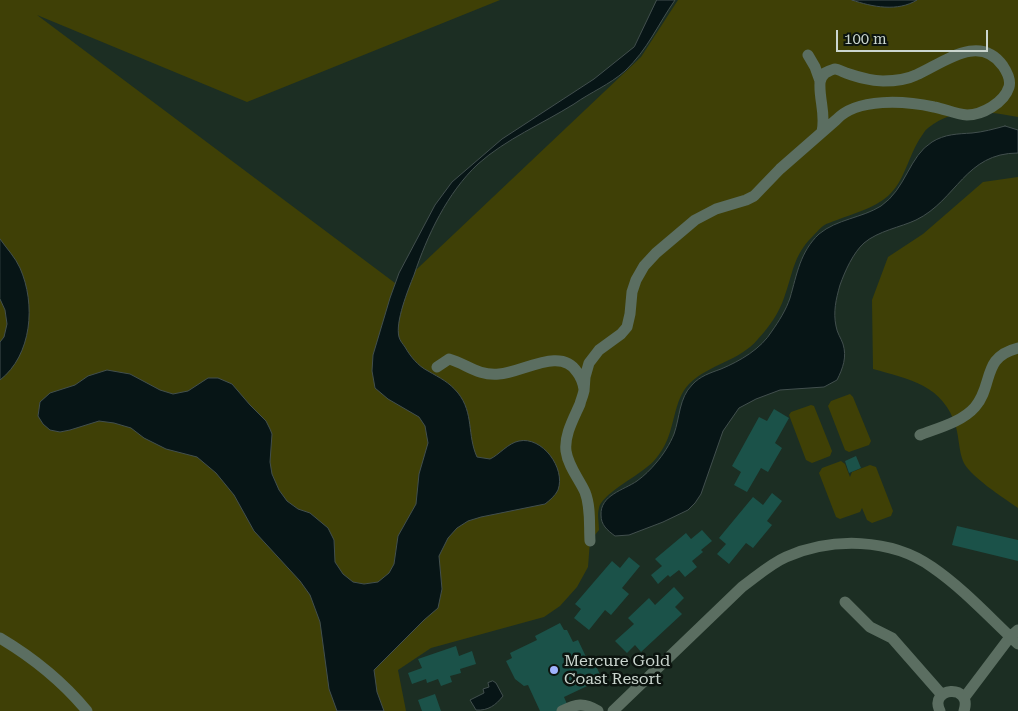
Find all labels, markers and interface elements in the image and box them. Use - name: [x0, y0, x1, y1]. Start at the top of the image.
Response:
- scale bar: [838, 20, 990, 52]
- text: 100 m: [844, 30, 887, 48]
- place label: Mercure Gold Coast Resort: [564, 651, 670, 689]
- marker: Mercure Gold Coast Resort: [548, 664, 560, 676]

